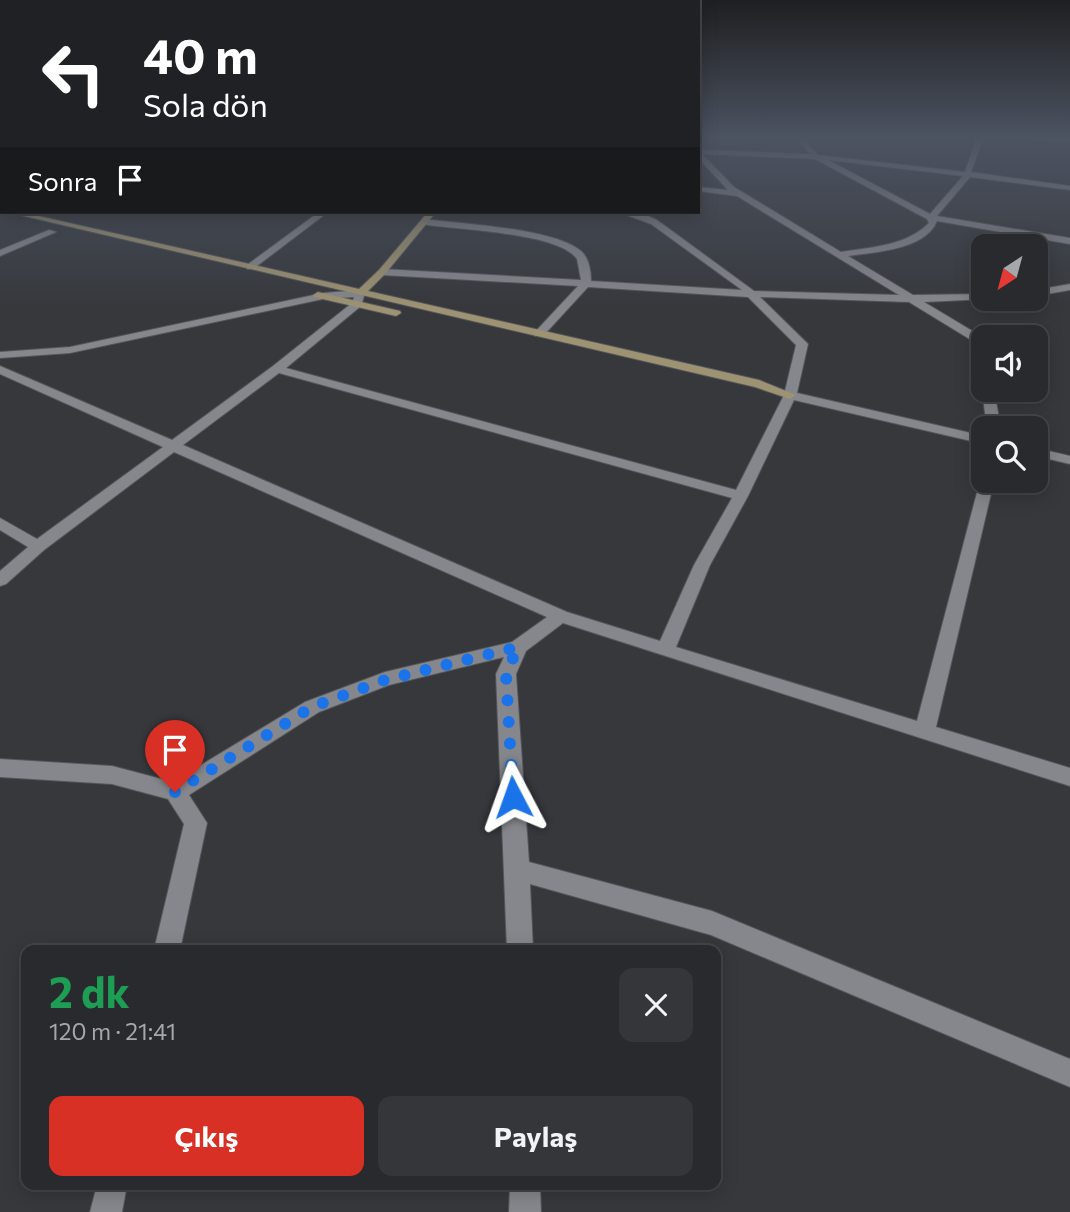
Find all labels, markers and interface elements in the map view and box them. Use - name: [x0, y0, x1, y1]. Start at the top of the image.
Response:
- text: 40 m: [143, 24, 258, 84]
- icon: left: [28, 28, 119, 119]
- text: Sola dön: [143, 84, 268, 124]
- icon: arrive: [111, 161, 149, 199]
- text: Sonra: [28, 165, 97, 196]
- north arrow: [971, 234, 1048, 312]
- map controls: [971, 234, 1048, 493]
- button: sound: [971, 325, 1048, 402]
- button: search: [971, 416, 1048, 493]
- pin: [145, 720, 205, 792]
- icon: arrive: [156, 731, 194, 769]
- position arrow: [476, 760, 550, 834]
- text: 2 dk: [49, 965, 130, 1017]
- button: close: [619, 968, 693, 1042]
- text: 120 m · 21:41: [49, 1017, 176, 1045]
- button: Çıkış: [49, 1096, 364, 1176]
- button: Paylaş: [378, 1096, 693, 1176]

